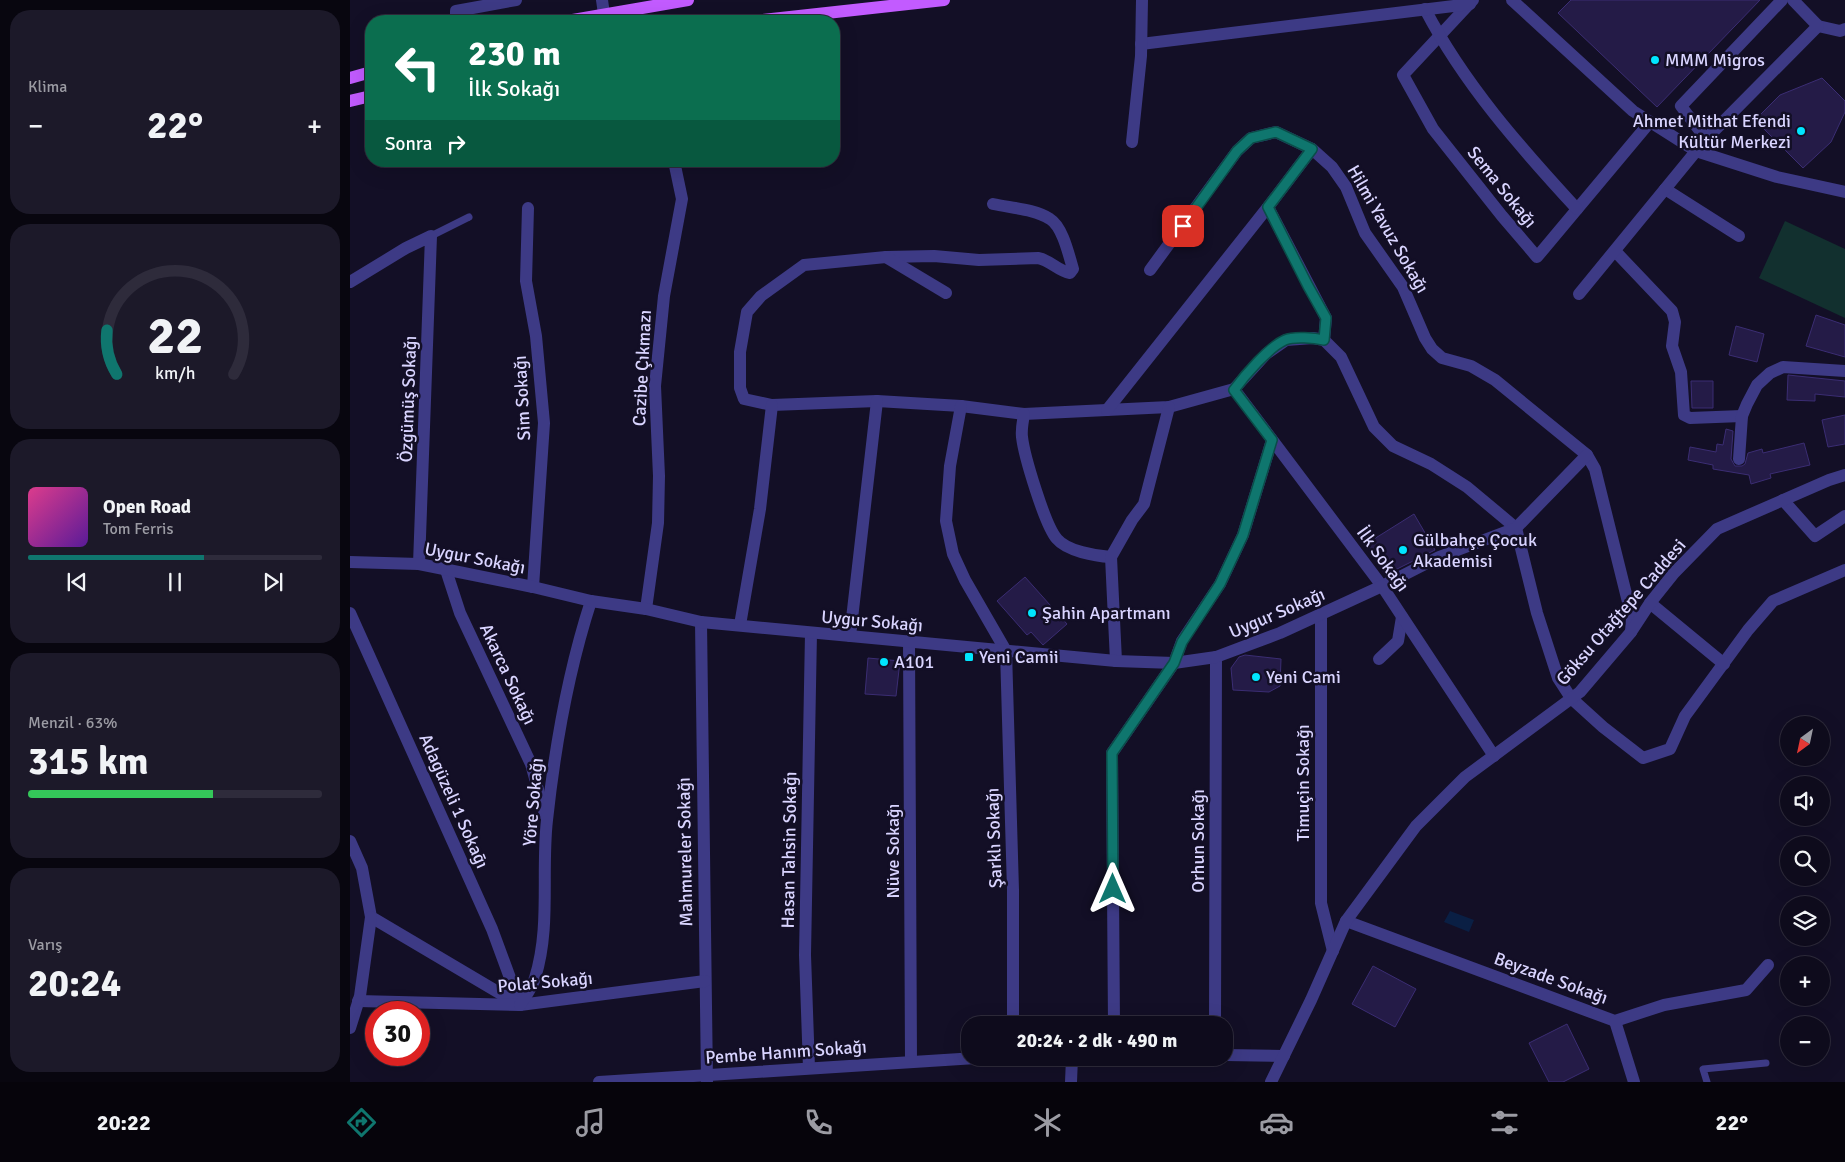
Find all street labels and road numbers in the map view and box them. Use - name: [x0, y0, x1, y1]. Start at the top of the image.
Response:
- street label: Sema Sokağı: [1463, 142, 1541, 232]
- street label: Hilmi Yavuz Sokağı: [1342, 161, 1434, 297]
- street label: Cazibe Çıkmazı: [628, 309, 656, 427]
- street label: Özgümüş Sokağı: [395, 335, 421, 463]
- street label: Sim Sokağı: [509, 355, 535, 441]
- street label: İlk Sokağı: [1352, 522, 1414, 596]
- street label: Göksu Otağtepe Caddesi: [1551, 534, 1691, 690]
- street label: Uygur Sokağı: [423, 537, 527, 579]
- street label: Uygur Sokağı: [1226, 583, 1328, 643]
- street label: Uygur Sokağı: [820, 606, 924, 636]
- street label: Akarca Sokağı: [475, 620, 541, 728]
- street label: Timuçin Sokağı: [1292, 724, 1314, 842]
- street label: Adagüzeli 1 Sokaḡı: [414, 730, 494, 872]
- street label: Yöre Sokağı: [518, 757, 548, 847]
- street label: Hasan Tahsin Sokağı: [777, 771, 801, 929]
- street label: Mahmureler Sokağı: [673, 777, 697, 927]
- street label: Şarklı Sokağı: [981, 787, 1007, 889]
- street label: Orhun Sokağı: [1187, 789, 1209, 893]
- street label: Nüve Sokağı: [882, 804, 904, 898]
- street label: Beyzade Sokağı: [1491, 947, 1611, 1009]
- street label: Polat Sokağı: [497, 967, 593, 997]
- street label: Pembe Hanım Sokağı: [705, 1035, 867, 1069]

